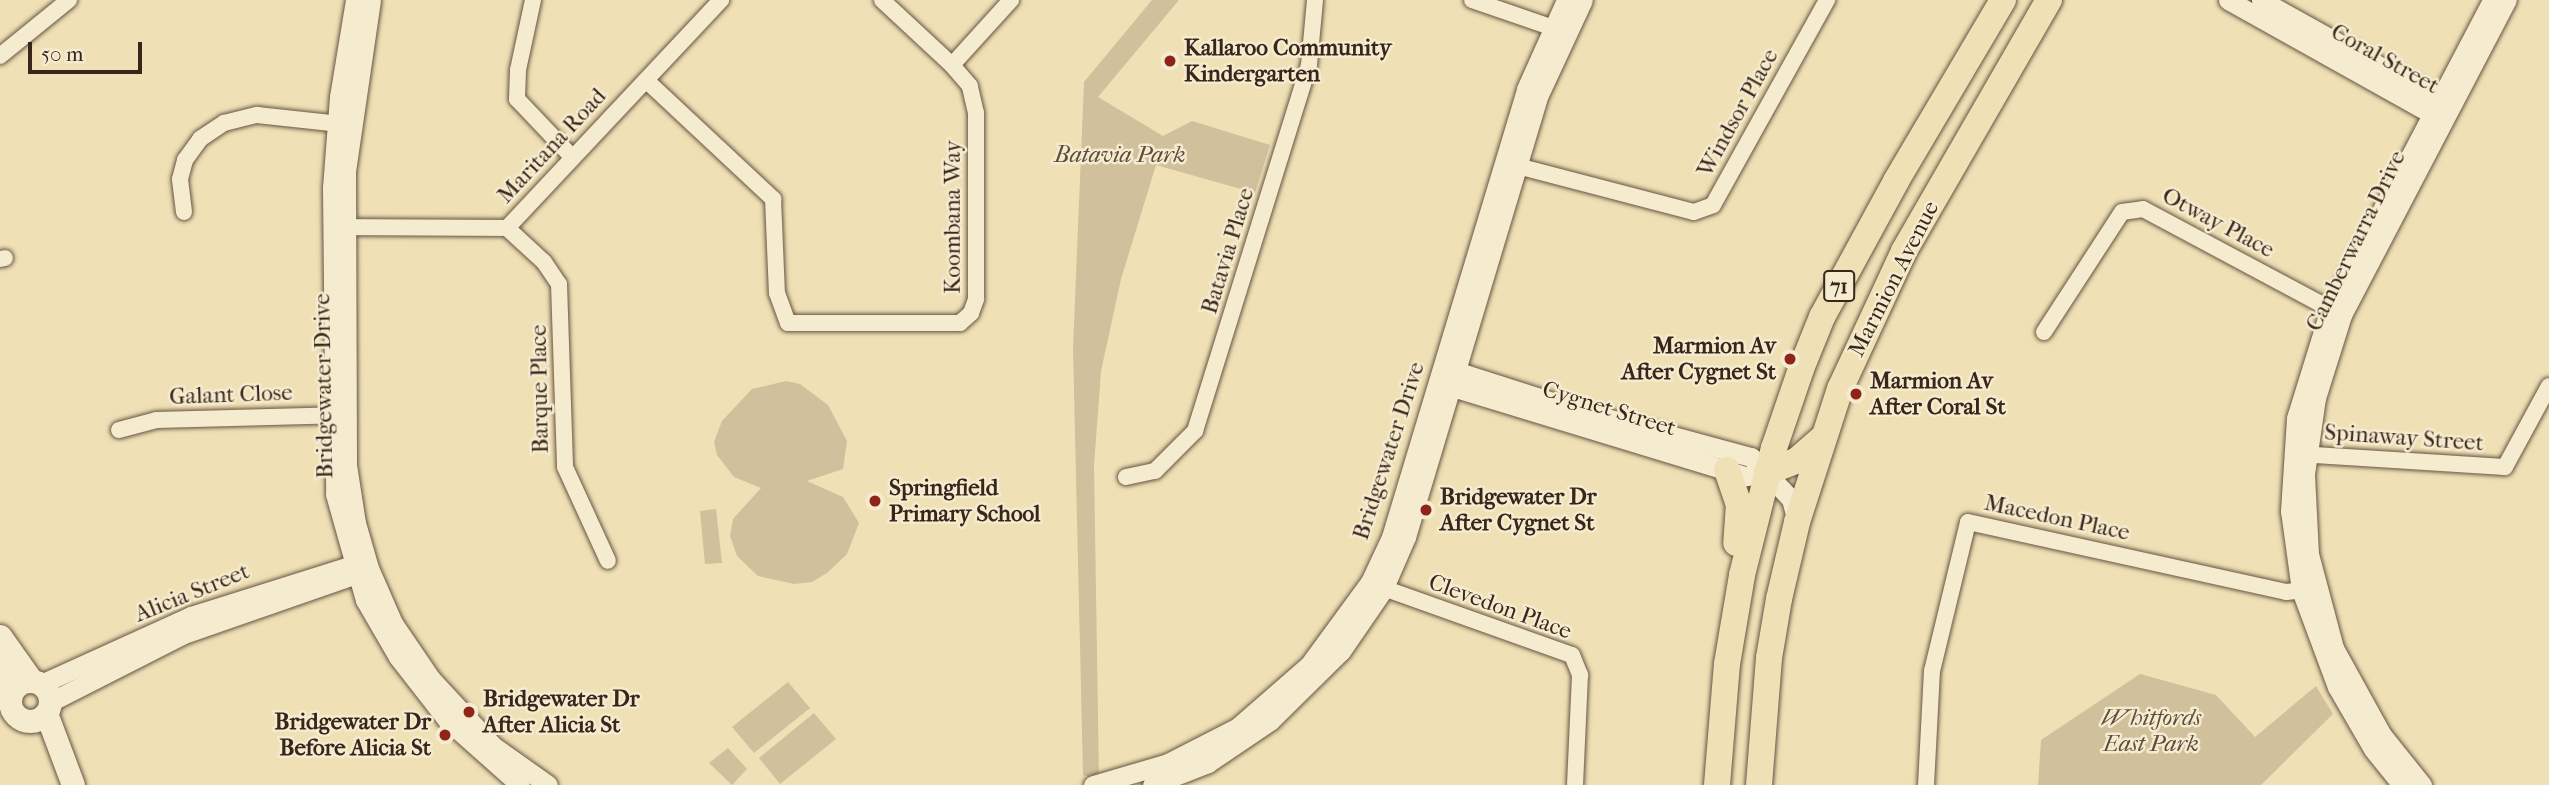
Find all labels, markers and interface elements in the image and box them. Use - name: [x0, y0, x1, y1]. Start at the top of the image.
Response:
- street label: Coral Street: [2326, 18, 2444, 100]
- scale bar: [32, 28, 145, 72]
- place label: Kallaroo Community Kindergarten: [1184, 34, 1391, 88]
- text: 50 m: [41, 42, 84, 66]
- street label: Windsor Place: [1691, 44, 1785, 182]
- marker: Kallaroo Community Kindergarten: [1162, 53, 1178, 69]
- street label: Maritana Road: [492, 83, 612, 209]
- street label: Koombana Way: [939, 140, 967, 294]
- park label: Batavia Park: [1054, 141, 1186, 169]
- street label: Camberwarra Drive: [2300, 146, 2412, 336]
- street label: Otway Place: [2157, 182, 2279, 264]
- street label: Batavia Place: [1196, 185, 1260, 317]
- street label: Marmion Avenue: [1843, 196, 1945, 362]
- road number: 71: [1822, 268, 1856, 304]
- street label: Bridgewater Drive: [309, 293, 339, 479]
- street label: Barque Place: [525, 324, 555, 454]
- place label: Marmion Av After Cygnet St: [1622, 332, 1776, 386]
- marker: Marmion Av After Cygnet St: [1782, 351, 1798, 367]
- street label: Bridgewater Drive: [1347, 359, 1431, 543]
- place label: Marmion Av After Coral St: [1870, 367, 2006, 421]
- street label: Cygnet Street: [1539, 376, 1679, 442]
- street label: Galant Close: [169, 379, 293, 411]
- marker: Marmion Av After Coral St: [1848, 386, 1864, 402]
- street label: Spinaway Street: [2323, 419, 2485, 457]
- place label: Springfield Primary School: [889, 474, 1040, 528]
- place label: Bridgewater Dr After Cygnet St: [1440, 483, 1596, 537]
- street label: Macedon Place: [1982, 489, 2132, 547]
- marker: Springfield Primary School: [867, 493, 883, 509]
- marker: Bridgewater Dr After Cygnet St: [1418, 502, 1434, 518]
- street label: Alicia Street: [131, 558, 253, 628]
- street label: Clevedon Place: [1425, 568, 1575, 646]
- place label: Bridgewater Dr After Alicia St: [483, 685, 639, 739]
- marker: Bridgewater Dr After Alicia St: [461, 704, 477, 720]
- park label: Whitfords East Park: [2101, 704, 2201, 758]
- place label: Bridgewater Dr Before Alicia St: [275, 708, 431, 762]
- marker: Bridgewater Dr Before Alicia St: [437, 727, 453, 743]

